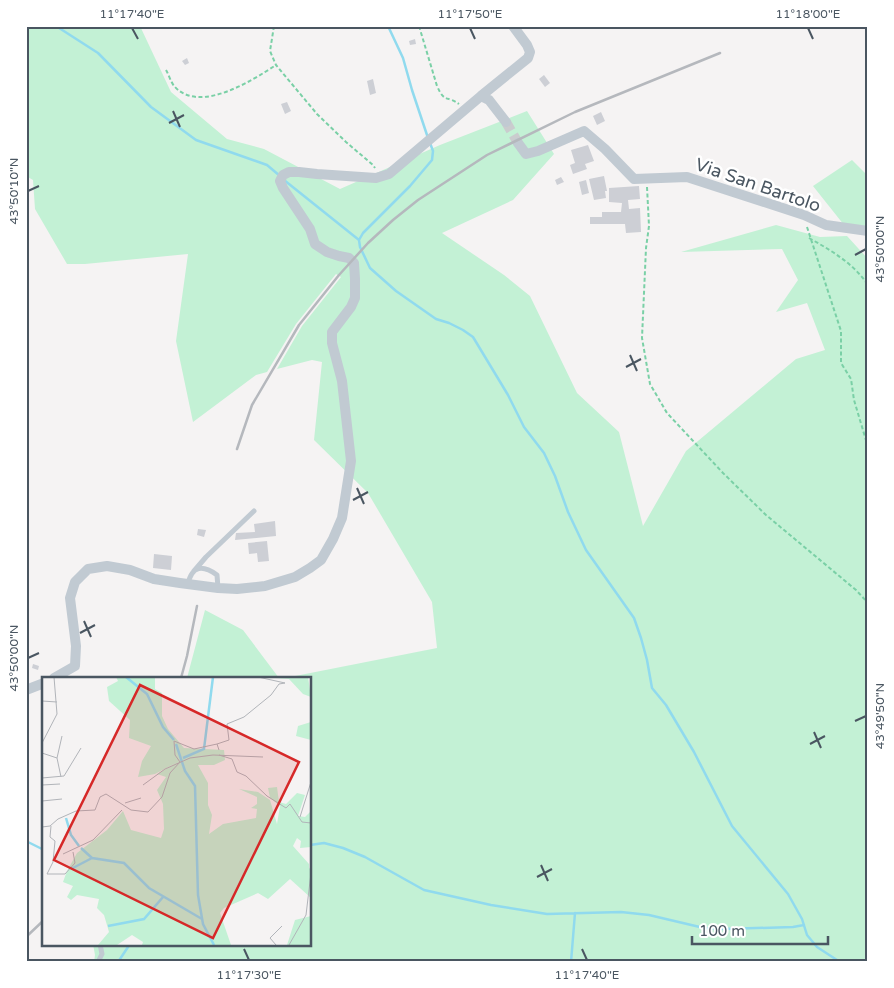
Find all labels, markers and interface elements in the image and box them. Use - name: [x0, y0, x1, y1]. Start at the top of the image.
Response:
- text: 11°17'40"E: [99, 7, 165, 21]
- text: 11°17'50"E: [437, 7, 503, 21]
- text: 11°18'00"E: [775, 7, 841, 21]
- street label: Via San Bartolo: [692, 153, 824, 217]
- text: 43°50'10"N: [7, 158, 21, 225]
- text: 43°50'00"N: [873, 216, 887, 283]
- text: 43°50'00"N: [7, 625, 21, 692]
- inset map: [42, 677, 311, 946]
- text: 43°49'50"N: [873, 683, 887, 749]
- scale bar: [692, 913, 828, 945]
- text: 100 m: [699, 922, 745, 940]
- text: 11°17'30"E: [216, 968, 282, 982]
- text: 11°17'40"E: [554, 968, 620, 982]

